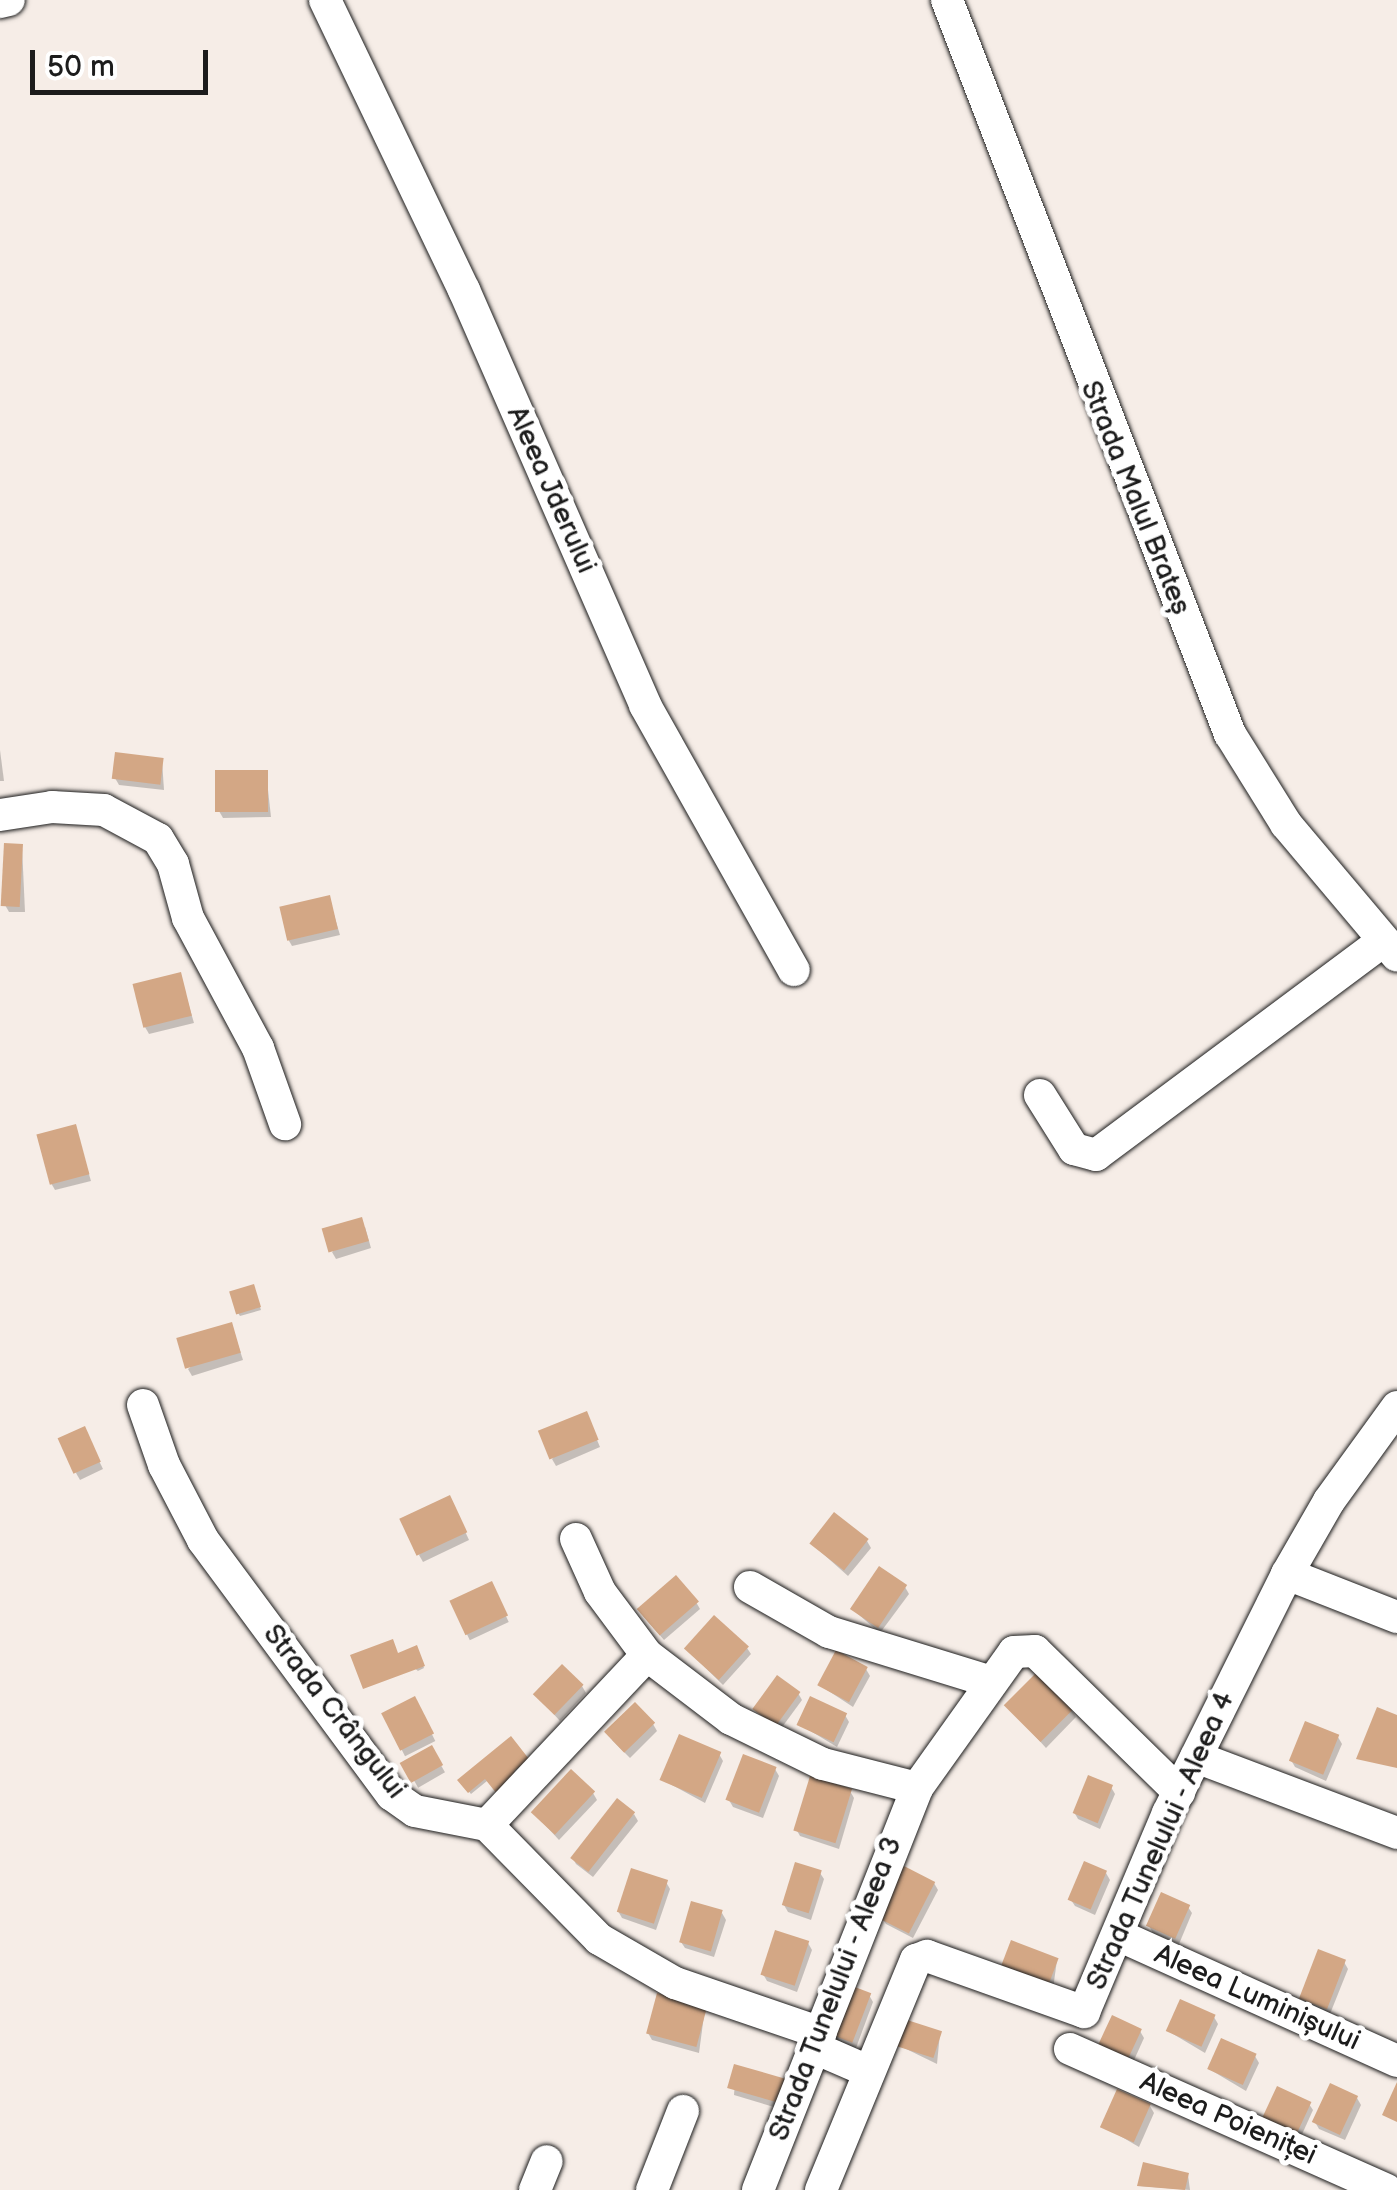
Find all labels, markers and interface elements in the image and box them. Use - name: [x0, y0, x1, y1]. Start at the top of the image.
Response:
- scale bar: [35, 30, 212, 92]
- text: 50 m: [47, 49, 115, 85]
- street label: Strada Malul Brateș: [1073, 376, 1197, 620]
- street label: Aleea Jderului: [499, 401, 603, 579]
- street label: Strada Crângului: [256, 1618, 412, 1806]
- street label: Strada Tunelului - Aleea 4: [1079, 1685, 1243, 1997]
- street label: Strada Tunelului - Aleea 3: [762, 1831, 910, 2147]
- street label: Aleea Luminișului: [1149, 1938, 1365, 2058]
- street label: Aleea Poieniței: [1135, 2065, 1321, 2173]

